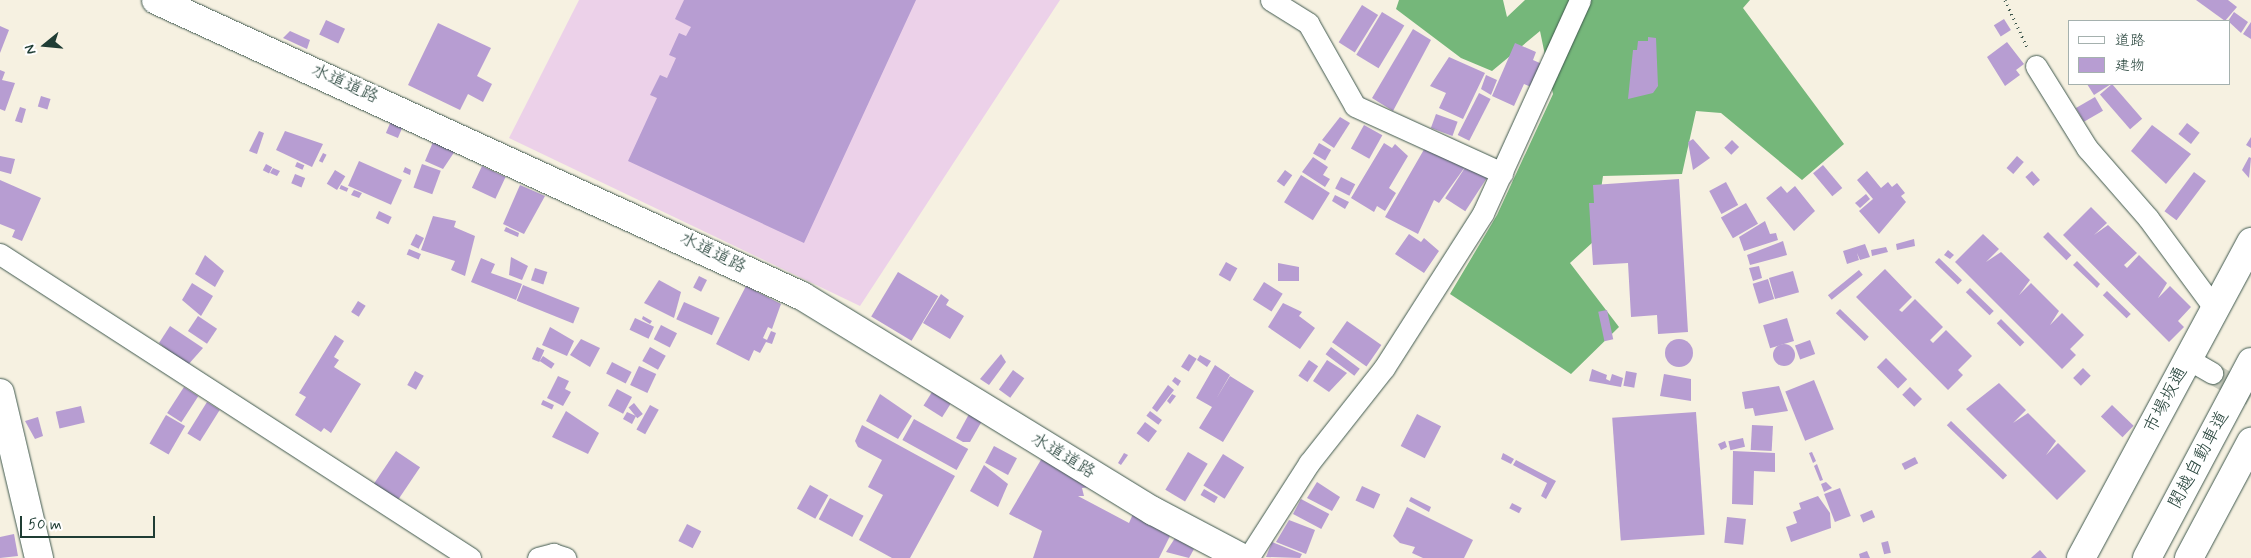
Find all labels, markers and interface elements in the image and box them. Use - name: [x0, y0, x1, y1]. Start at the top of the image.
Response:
- north arrow: [20, 20, 70, 70]
- legend: [2068, 20, 2231, 85]
- text: 道路: [2115, 31, 2145, 51]
- text: N: [21, 42, 41, 56]
- text: 建物: [2115, 56, 2145, 76]
- street label: 水道道路: [308, 59, 382, 109]
- street label: 水道道路: [676, 228, 750, 278]
- street label: 市場坂通: [2140, 363, 2192, 437]
- street label: 関越自動車道: [2164, 407, 2234, 513]
- street label: 水道道路: [1027, 428, 1099, 484]
- scale bar: [22, 506, 158, 538]
- text: 50 m: [28, 515, 62, 535]

